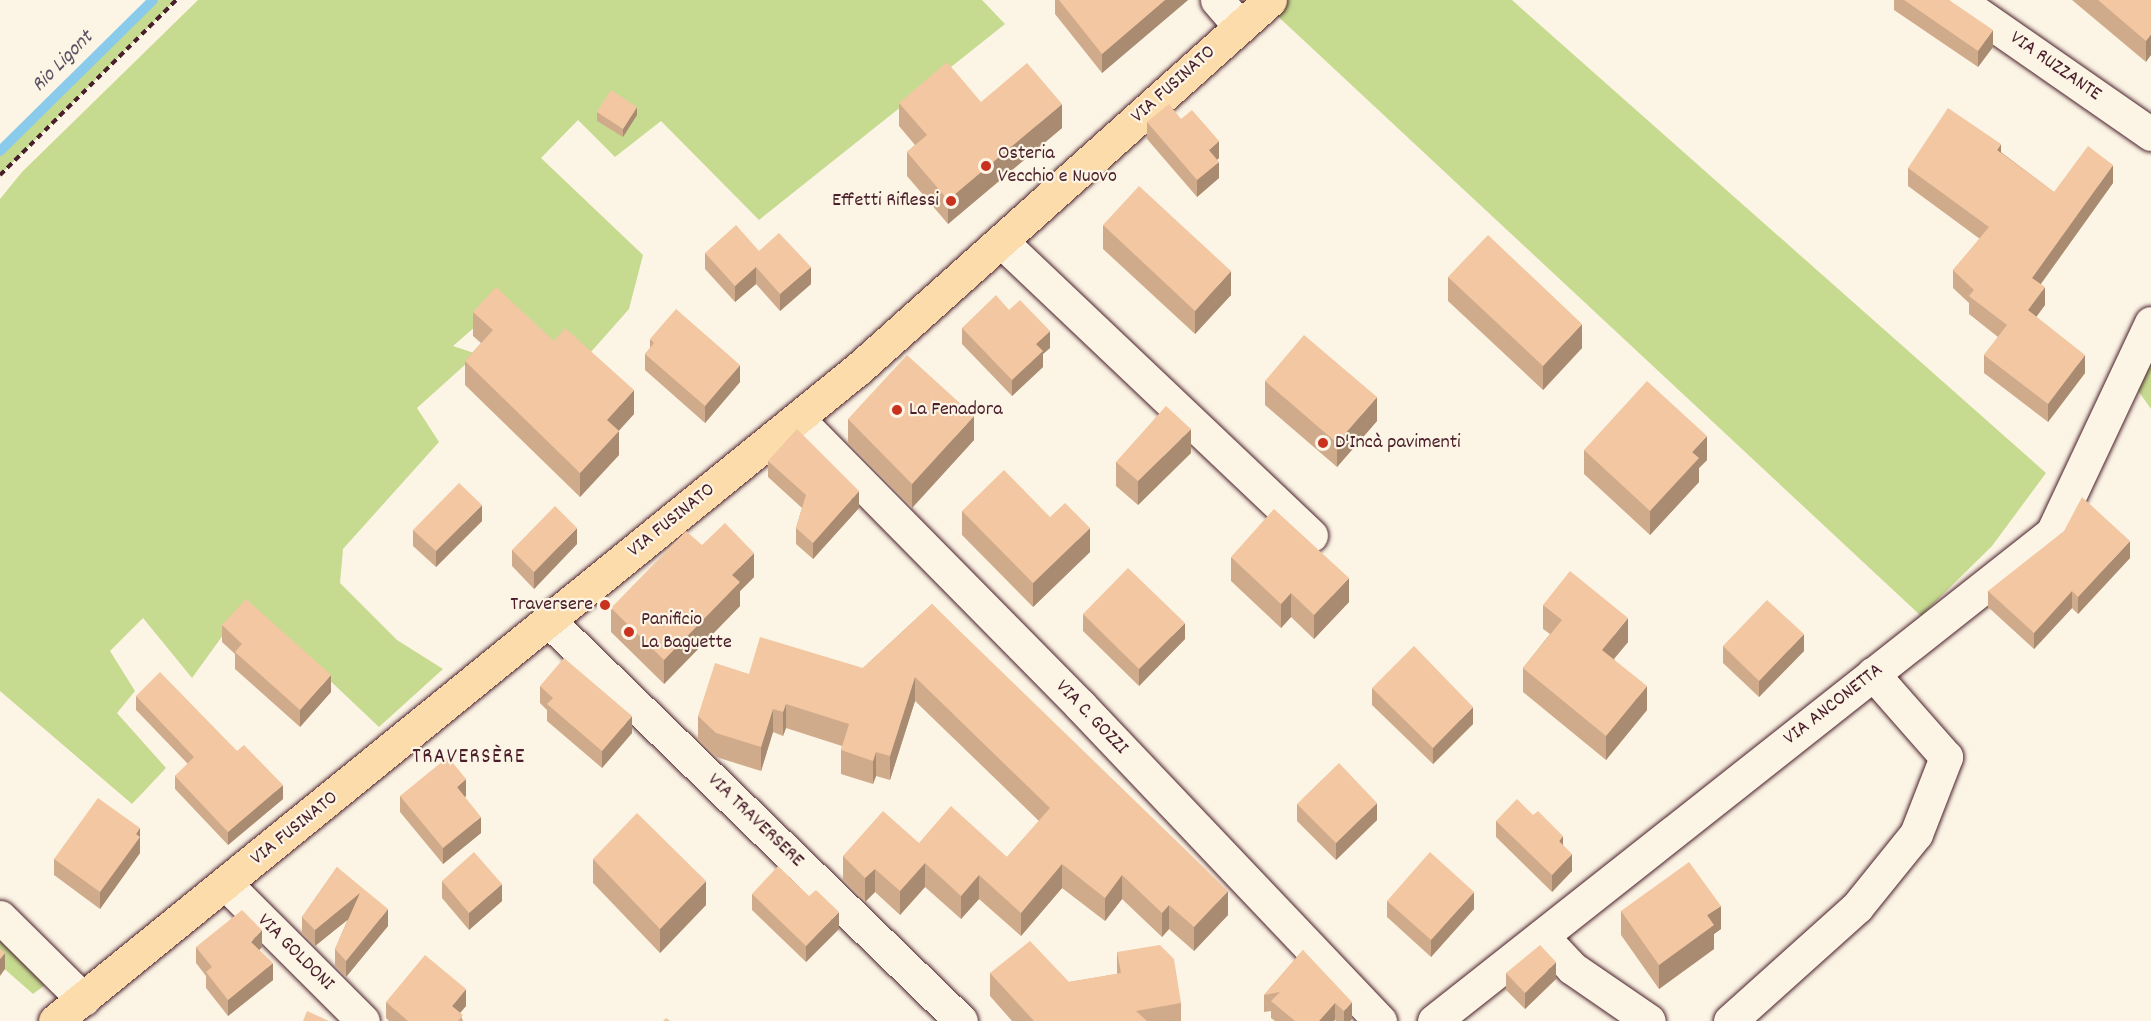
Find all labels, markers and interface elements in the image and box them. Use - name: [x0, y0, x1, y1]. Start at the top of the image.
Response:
- water label: Rio Ligont: [27, 26, 99, 98]
- street label: VIA RUZZANTE: [2005, 27, 2105, 107]
- street label: VIA FUSINATO: [1127, 41, 1221, 129]
- place label: Osteria Vecchio e Nuovo: [998, 142, 1117, 189]
- marker: Osteria Vecchio e Nuovo: [979, 159, 993, 173]
- place label: Effetti Riflessi: [832, 189, 939, 213]
- marker: Effetti Riflessi: [944, 194, 958, 208]
- place label: La Fenadora: [909, 398, 1003, 422]
- marker: La Fenadora: [890, 403, 904, 417]
- place label: D'Incà pavimenti: [1335, 431, 1461, 455]
- marker: D'Incà pavimenti: [1316, 436, 1330, 450]
- street label: VIA FUSINATO: [624, 479, 720, 563]
- place label: Traversere: [510, 593, 593, 617]
- marker: Traversere: [598, 598, 612, 612]
- place label: Panificio La Baguette: [641, 608, 732, 655]
- marker: Panificio La Baguette: [622, 625, 636, 639]
- street label: VIA ANCONETTA: [1780, 659, 1888, 751]
- street label: VIA C. GOZZI: [1050, 676, 1132, 760]
- district label: TRAVERSÈRE: [412, 745, 526, 771]
- street label: VIA TRAVERSERE: [702, 769, 808, 873]
- street label: VIA FUSINATO: [247, 787, 343, 871]
- street label: VIA GOLDONI: [252, 910, 338, 996]

